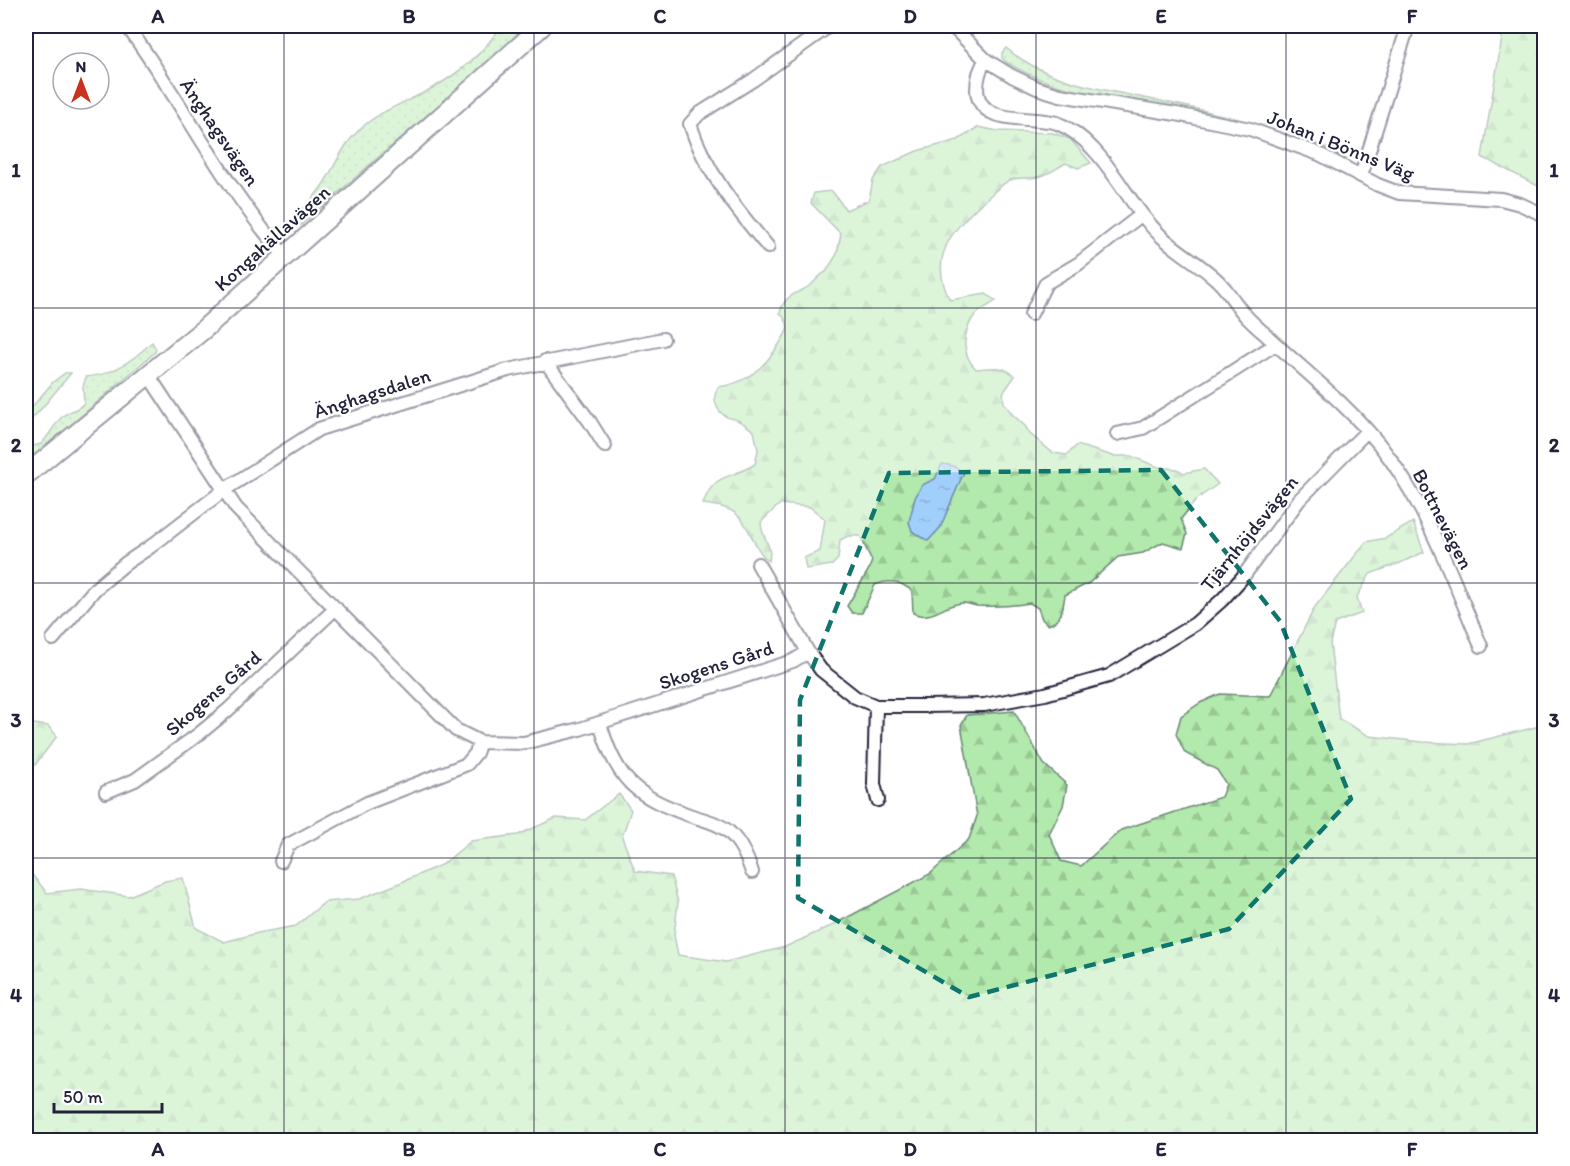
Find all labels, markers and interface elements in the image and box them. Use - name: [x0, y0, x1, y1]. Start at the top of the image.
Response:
- text: A: [151, 4, 165, 28]
- text: B: [403, 4, 416, 28]
- text: C: [654, 4, 667, 28]
- text: D: [903, 4, 917, 28]
- text: E: [1155, 4, 1167, 28]
- text: F: [1407, 4, 1418, 28]
- north arrow: [51, 51, 111, 111]
- text: N: [76, 57, 86, 76]
- street label: Änghagsvägen: [175, 74, 265, 191]
- street label: Johan i Bönns Väg: [1264, 105, 1419, 186]
- text: 1: [11, 158, 21, 182]
- text: 1: [1549, 158, 1559, 182]
- street label: Kongahällavägen: [209, 180, 335, 296]
- street label: Änghagsdalen: [311, 363, 434, 423]
- text: 2: [11, 433, 22, 457]
- text: 2: [1549, 433, 1560, 457]
- street label: Bottnevägen: [1408, 465, 1478, 573]
- street label: Tjärnhöjdsvägen: [1195, 470, 1303, 596]
- street label: Skogens Gård: [656, 635, 776, 695]
- street label: Skogens Gård: [160, 645, 266, 741]
- text: 3: [11, 708, 22, 732]
- text: 3: [1549, 708, 1560, 732]
- text: 4: [10, 983, 22, 1007]
- text: 4: [1548, 983, 1560, 1007]
- scale bar: [54, 1076, 162, 1114]
- text: 50 m: [63, 1086, 103, 1108]
- text: A: [151, 1137, 165, 1161]
- text: B: [403, 1137, 416, 1161]
- text: C: [654, 1137, 667, 1161]
- text: D: [903, 1137, 917, 1161]
- text: E: [1155, 1137, 1167, 1161]
- text: F: [1407, 1137, 1418, 1161]

